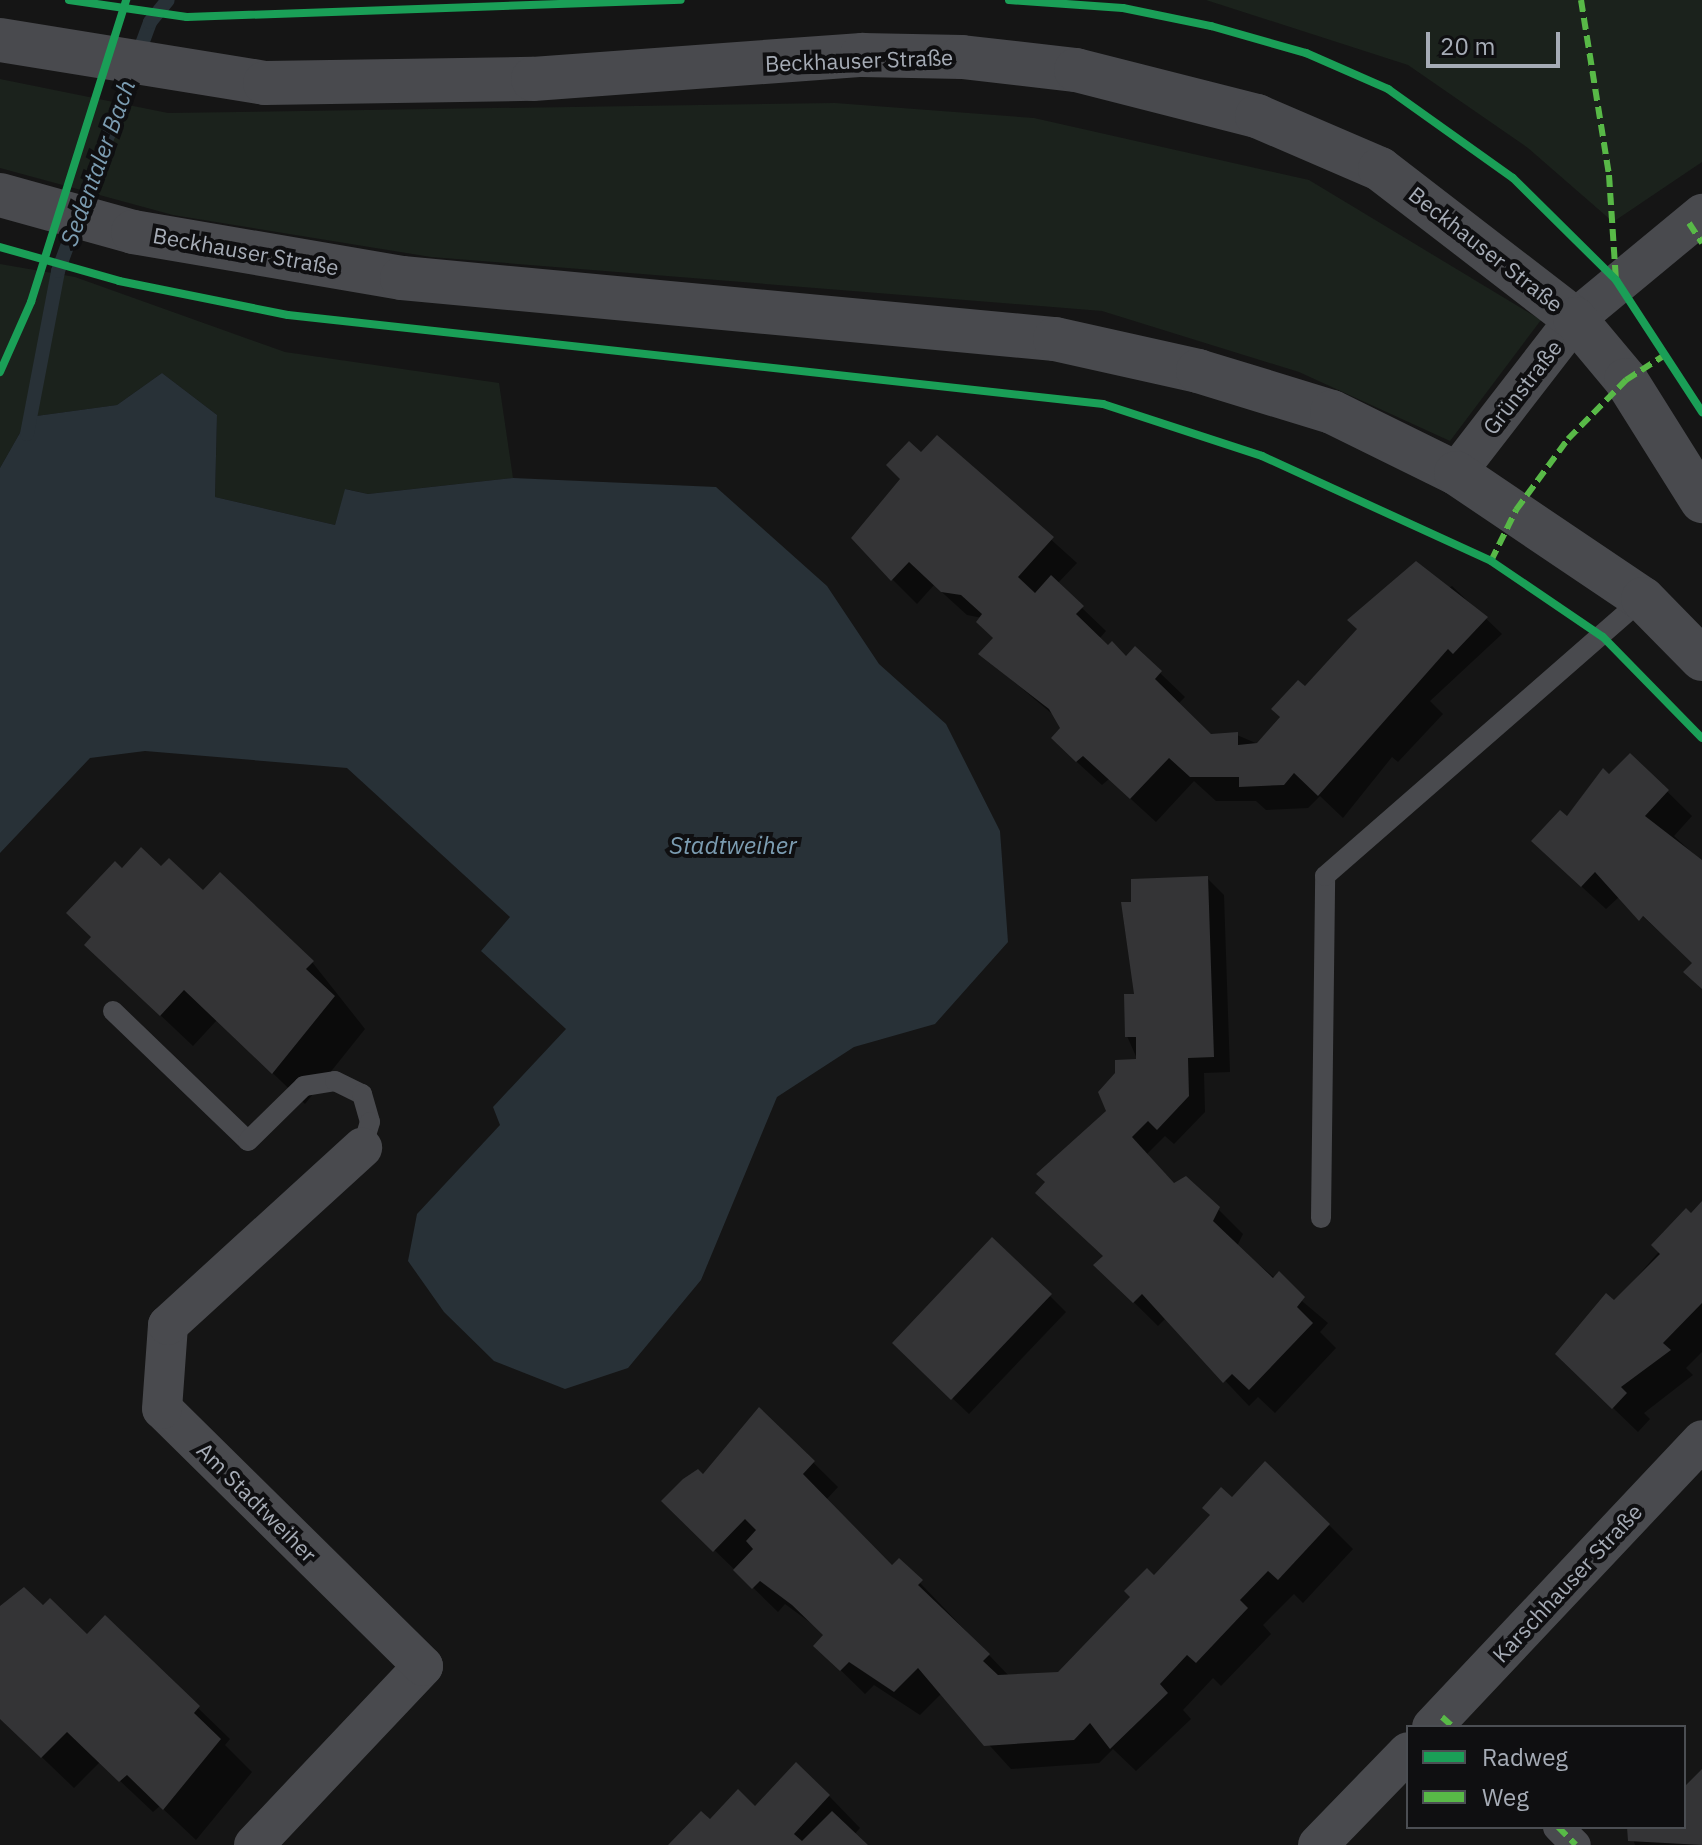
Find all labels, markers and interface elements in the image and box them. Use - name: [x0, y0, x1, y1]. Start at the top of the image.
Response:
- scale bar: [1430, 16, 1564, 66]
- text: 20 m: [1440, 30, 1495, 62]
- street label: Beckhauser Straße: [764, 44, 954, 76]
- water label: Sedentaler Bach: [55, 76, 141, 250]
- street label: Beckhauser Straße: [1404, 181, 1568, 317]
- street label: Beckhauser Straße: [151, 222, 341, 280]
- street label: Grünstraße: [1477, 335, 1567, 439]
- water label: Stadtweiher: [669, 832, 797, 860]
- street label: Am Stadtweiher: [192, 1437, 322, 1567]
- street label: Karschhauser Straße: [1487, 1498, 1647, 1668]
- legend: [1406, 1725, 1686, 1829]
- text: Radweg: [1482, 1741, 1568, 1773]
- text: Weg: [1482, 1781, 1529, 1813]

